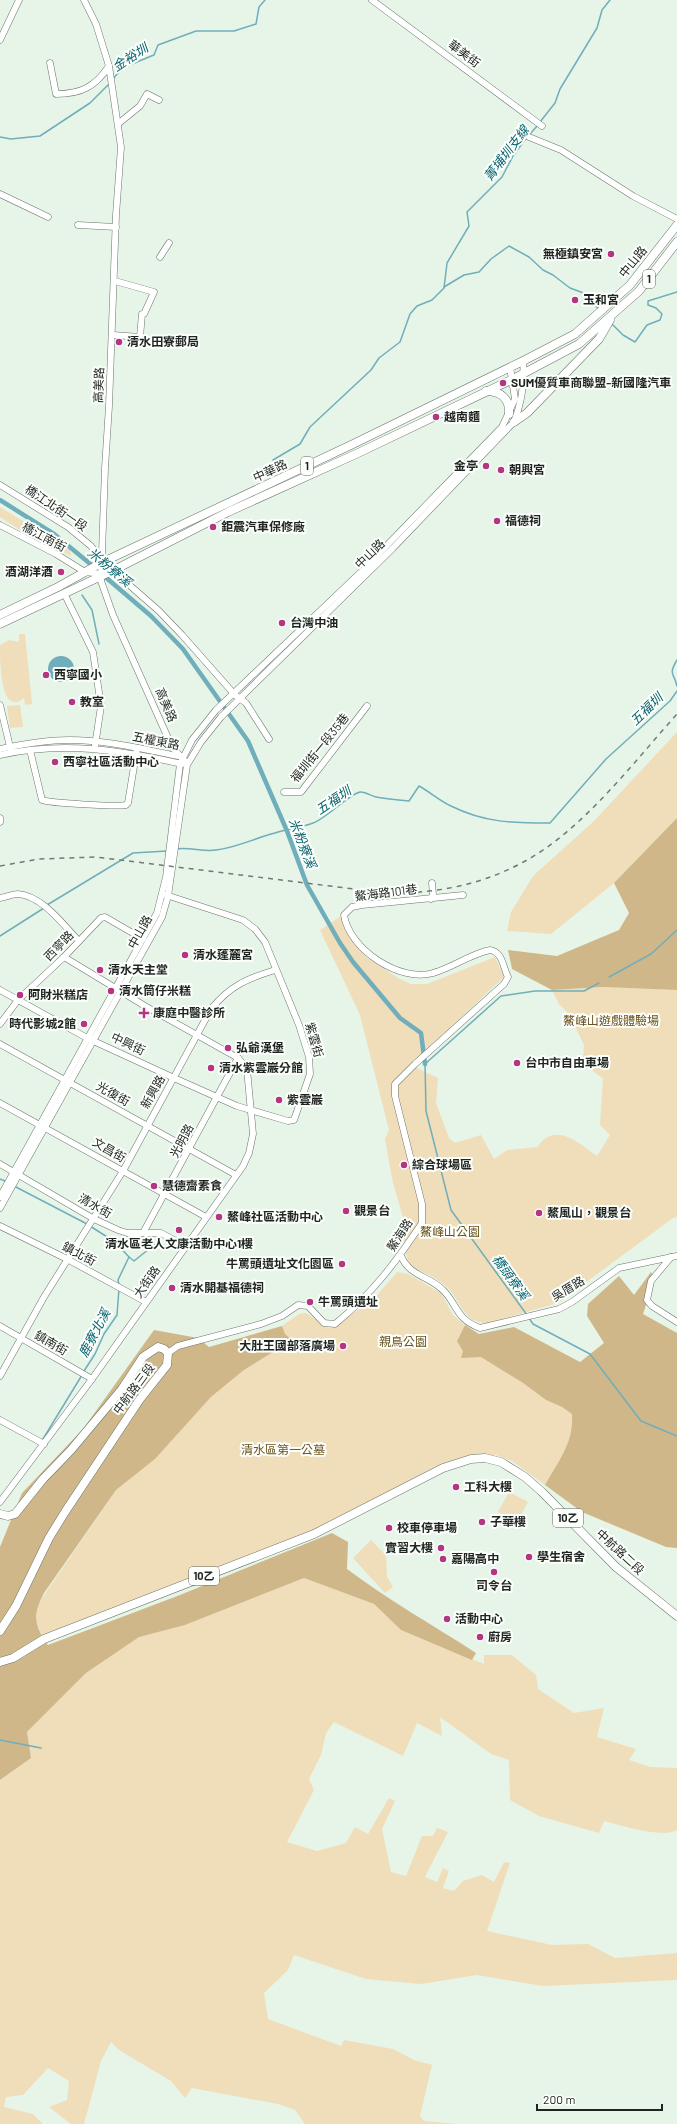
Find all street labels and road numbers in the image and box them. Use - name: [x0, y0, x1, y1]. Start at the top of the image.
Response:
- street label: 華美街: [446, 37, 483, 70]
- street label: 中山路: [615, 243, 649, 280]
- road number: 1: [643, 270, 655, 288]
- street label: 高美路: [90, 367, 106, 403]
- street label: 中華路: [250, 456, 289, 484]
- road number: 1: [301, 457, 313, 475]
- street label: 橋江北街一段: [23, 481, 90, 533]
- street label: 橋江南街: [20, 519, 69, 554]
- street label: 中山路: [351, 536, 387, 571]
- street label: 高美路: [153, 685, 180, 724]
- street label: 福圳街一段35巷: [287, 710, 351, 785]
- street label: 五權東路: [131, 729, 181, 751]
- street label: 鰲海路101巷: [354, 881, 418, 903]
- street label: 中山路: [124, 912, 154, 951]
- street label: 西寧路: [41, 927, 76, 963]
- street label: 紫雲街: [303, 1020, 327, 1059]
- street label: 中興街: [109, 1029, 148, 1057]
- street label: 新興路: [137, 1072, 167, 1111]
- street label: 光復街: [94, 1078, 133, 1108]
- street label: 光明路: [166, 1121, 196, 1160]
- street label: 文昌街: [90, 1134, 129, 1164]
- street label: 清水街: [76, 1190, 115, 1220]
- street label: 鰲海路: [383, 1216, 415, 1253]
- street label: 鎮北街: [60, 1238, 99, 1268]
- street label: 大街路: [130, 1263, 162, 1300]
- street label: 吳厝路: [548, 1273, 587, 1303]
- street label: 鎮南街: [32, 1327, 71, 1357]
- street label: 中航路三段: [110, 1360, 157, 1417]
- road number: 10乙: [553, 1509, 583, 1527]
- street label: 中航路二段: [594, 1526, 647, 1577]
- road number: 10乙: [189, 1567, 219, 1585]

